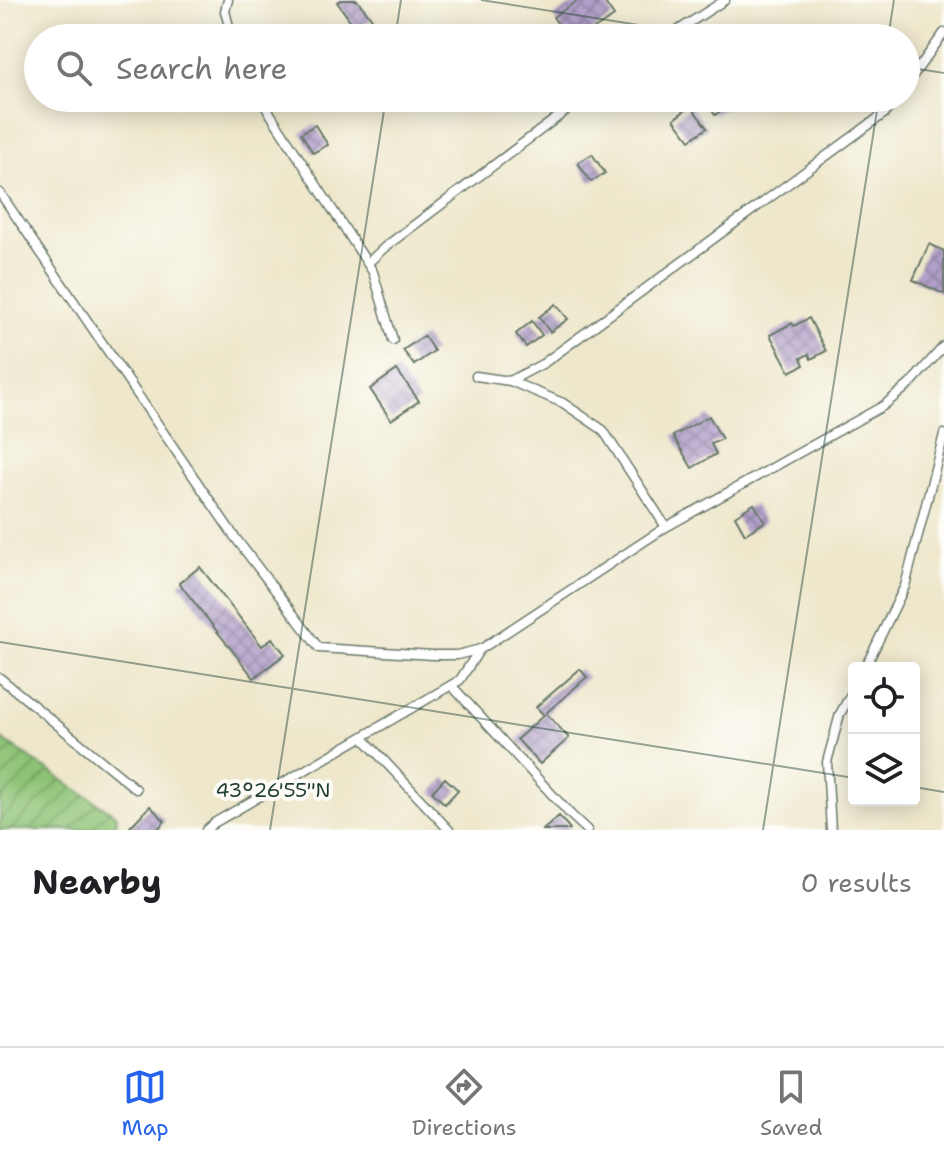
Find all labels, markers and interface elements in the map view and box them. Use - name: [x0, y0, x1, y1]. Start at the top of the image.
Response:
- search box: [24, 24, 920, 112]
- icon: search: [52, 46, 96, 90]
- text: Search here: [116, 48, 287, 89]
- map controls: [848, 662, 920, 806]
- button: locate: [848, 662, 920, 734]
- button: layers: [848, 734, 920, 806]
- text: 43°26'55"N: [216, 777, 330, 803]
- text: Nearby: [32, 859, 162, 905]
- text: 0 results: [800, 865, 912, 900]
- tab: Map: [122, 1065, 169, 1142]
- tab: Directions: [412, 1065, 517, 1142]
- tab: Saved: [760, 1065, 822, 1142]

